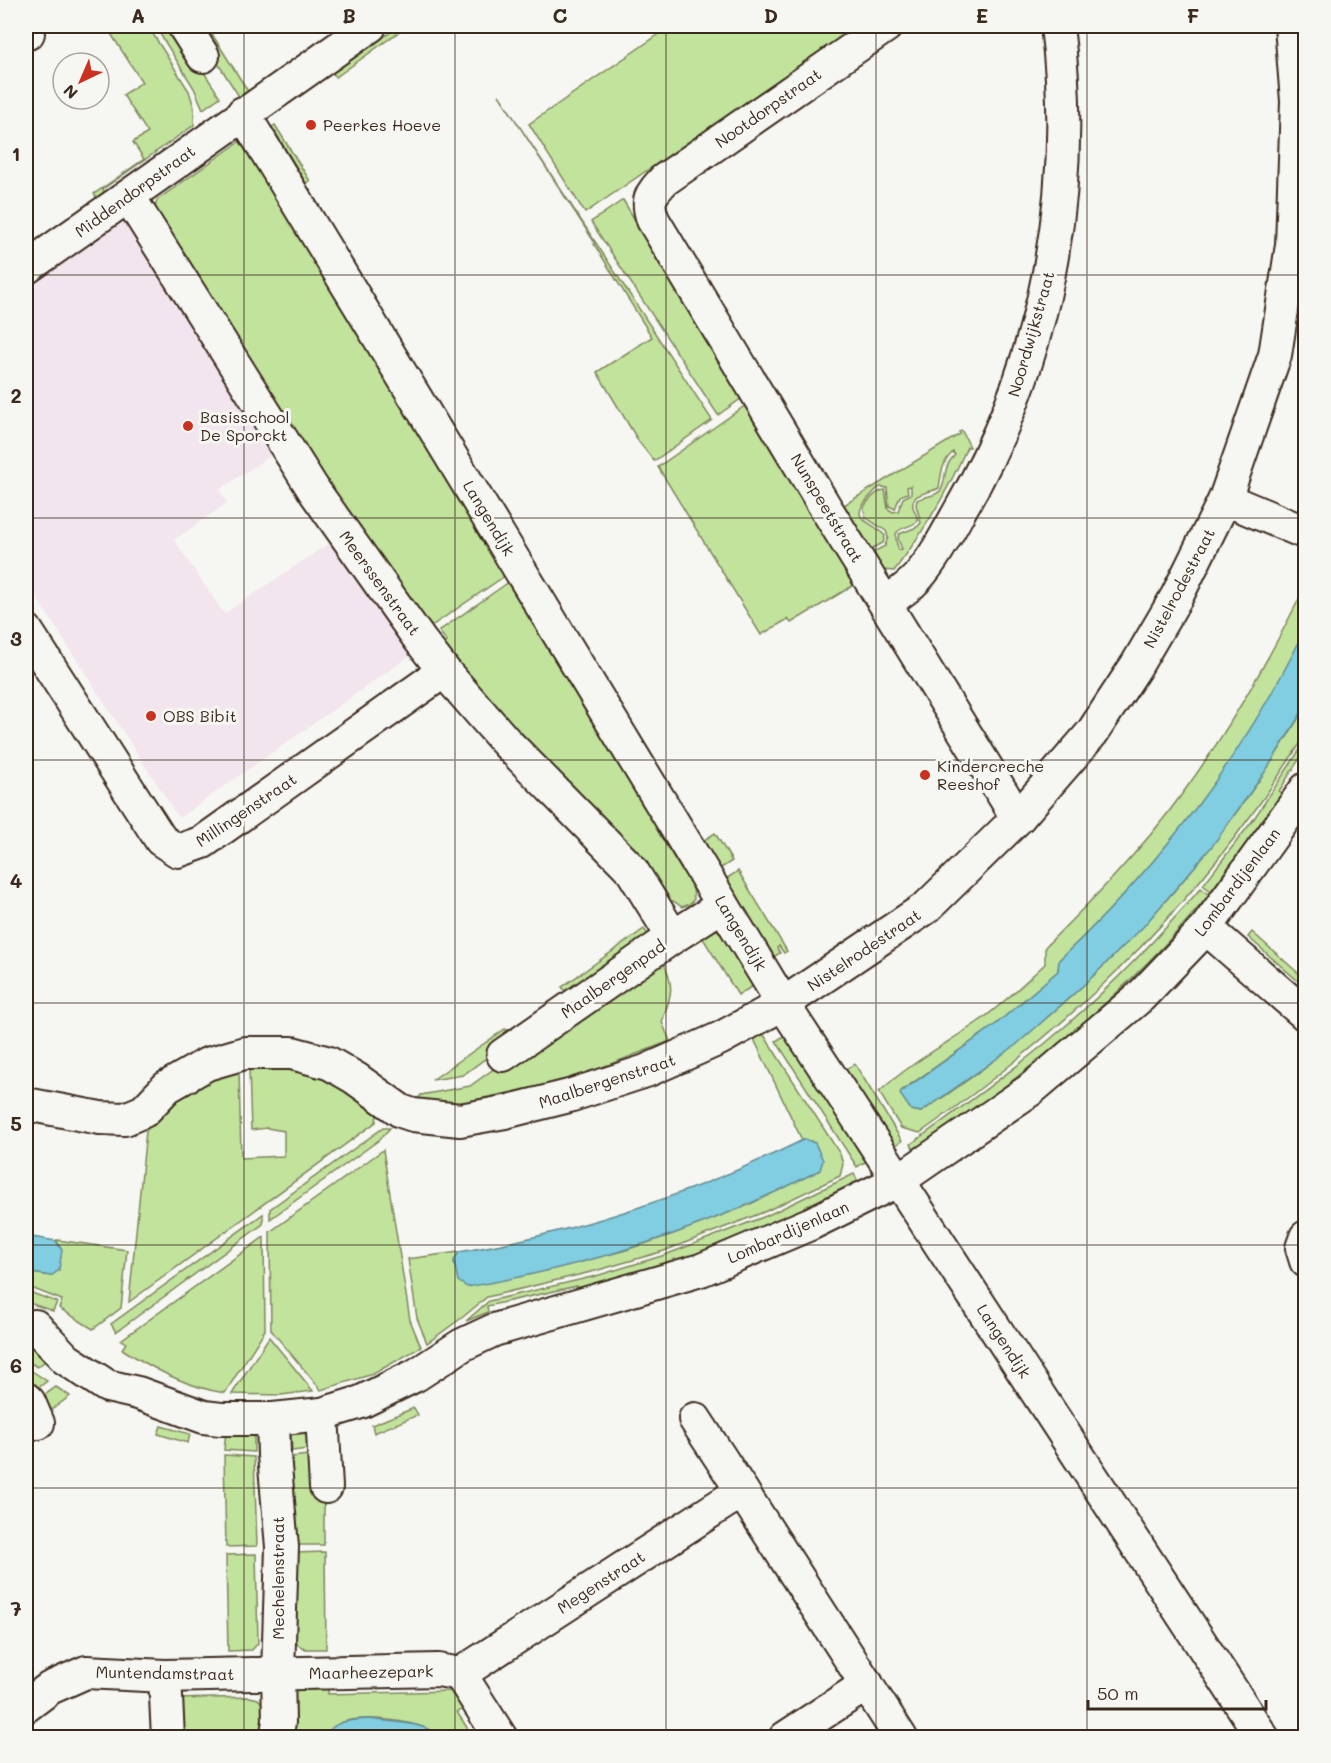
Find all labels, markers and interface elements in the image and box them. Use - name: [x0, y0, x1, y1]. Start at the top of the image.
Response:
- text: A: [131, 2, 145, 28]
- text: B: [342, 2, 356, 28]
- text: C: [553, 2, 568, 28]
- text: D: [764, 2, 778, 28]
- text: E: [976, 2, 988, 28]
- text: F: [1187, 2, 1200, 28]
- north arrow: [51, 51, 111, 111]
- street label: Nootdorpstraat: [710, 63, 825, 152]
- text: N: [59, 80, 82, 104]
- place label: Peerkes Hoeve: [323, 114, 441, 135]
- marker: Peerkes Hoeve: [304, 118, 318, 132]
- text: 1: [12, 140, 20, 166]
- street label: Middendorpstraat: [70, 140, 199, 241]
- street label: Noordwijkstraat: [1003, 269, 1059, 399]
- text: 2: [10, 382, 22, 408]
- place label: Basisschool De Sporckt: [200, 406, 290, 445]
- marker: Basisschool De Sporckt: [181, 419, 195, 433]
- street label: Nunspeetstraat: [787, 449, 868, 566]
- street label: Langendijk: [459, 476, 520, 559]
- street label: Nistelrodestraat: [1138, 524, 1219, 651]
- street label: Meerssenstraat: [335, 526, 426, 639]
- text: 3: [10, 625, 22, 651]
- place label: OBS Bibit: [163, 705, 237, 726]
- marker: OBS Bibit: [144, 709, 158, 723]
- place label: Kindercreche Reeshof: [937, 755, 1044, 794]
- street label: Millingenstraat: [191, 768, 300, 851]
- marker: Kindercreche Reeshof: [918, 768, 932, 782]
- street label: Lombardijenlaan: [1189, 823, 1284, 940]
- text: 4: [10, 867, 23, 893]
- street label: Langendijk: [711, 891, 772, 974]
- street label: Nistelrodestraat: [803, 904, 925, 995]
- street label: Maalbergenpad: [556, 935, 669, 1022]
- street label: Maalbergenstraat: [536, 1048, 678, 1113]
- text: 5: [10, 1110, 22, 1136]
- street label: Lombardijenlaan: [724, 1195, 852, 1268]
- street label: Langendijk: [973, 1300, 1036, 1382]
- text: 6: [10, 1352, 22, 1378]
- street label: Mechelenstraat: [267, 1516, 288, 1640]
- street label: Megenstraat: [553, 1545, 649, 1618]
- text: 7: [10, 1595, 22, 1621]
- street label: Maarheezepark: [308, 1660, 434, 1683]
- street label: Muntendamstraat: [95, 1661, 235, 1684]
- scale bar: [1088, 1673, 1266, 1711]
- text: 50 m: [1097, 1681, 1139, 1705]

